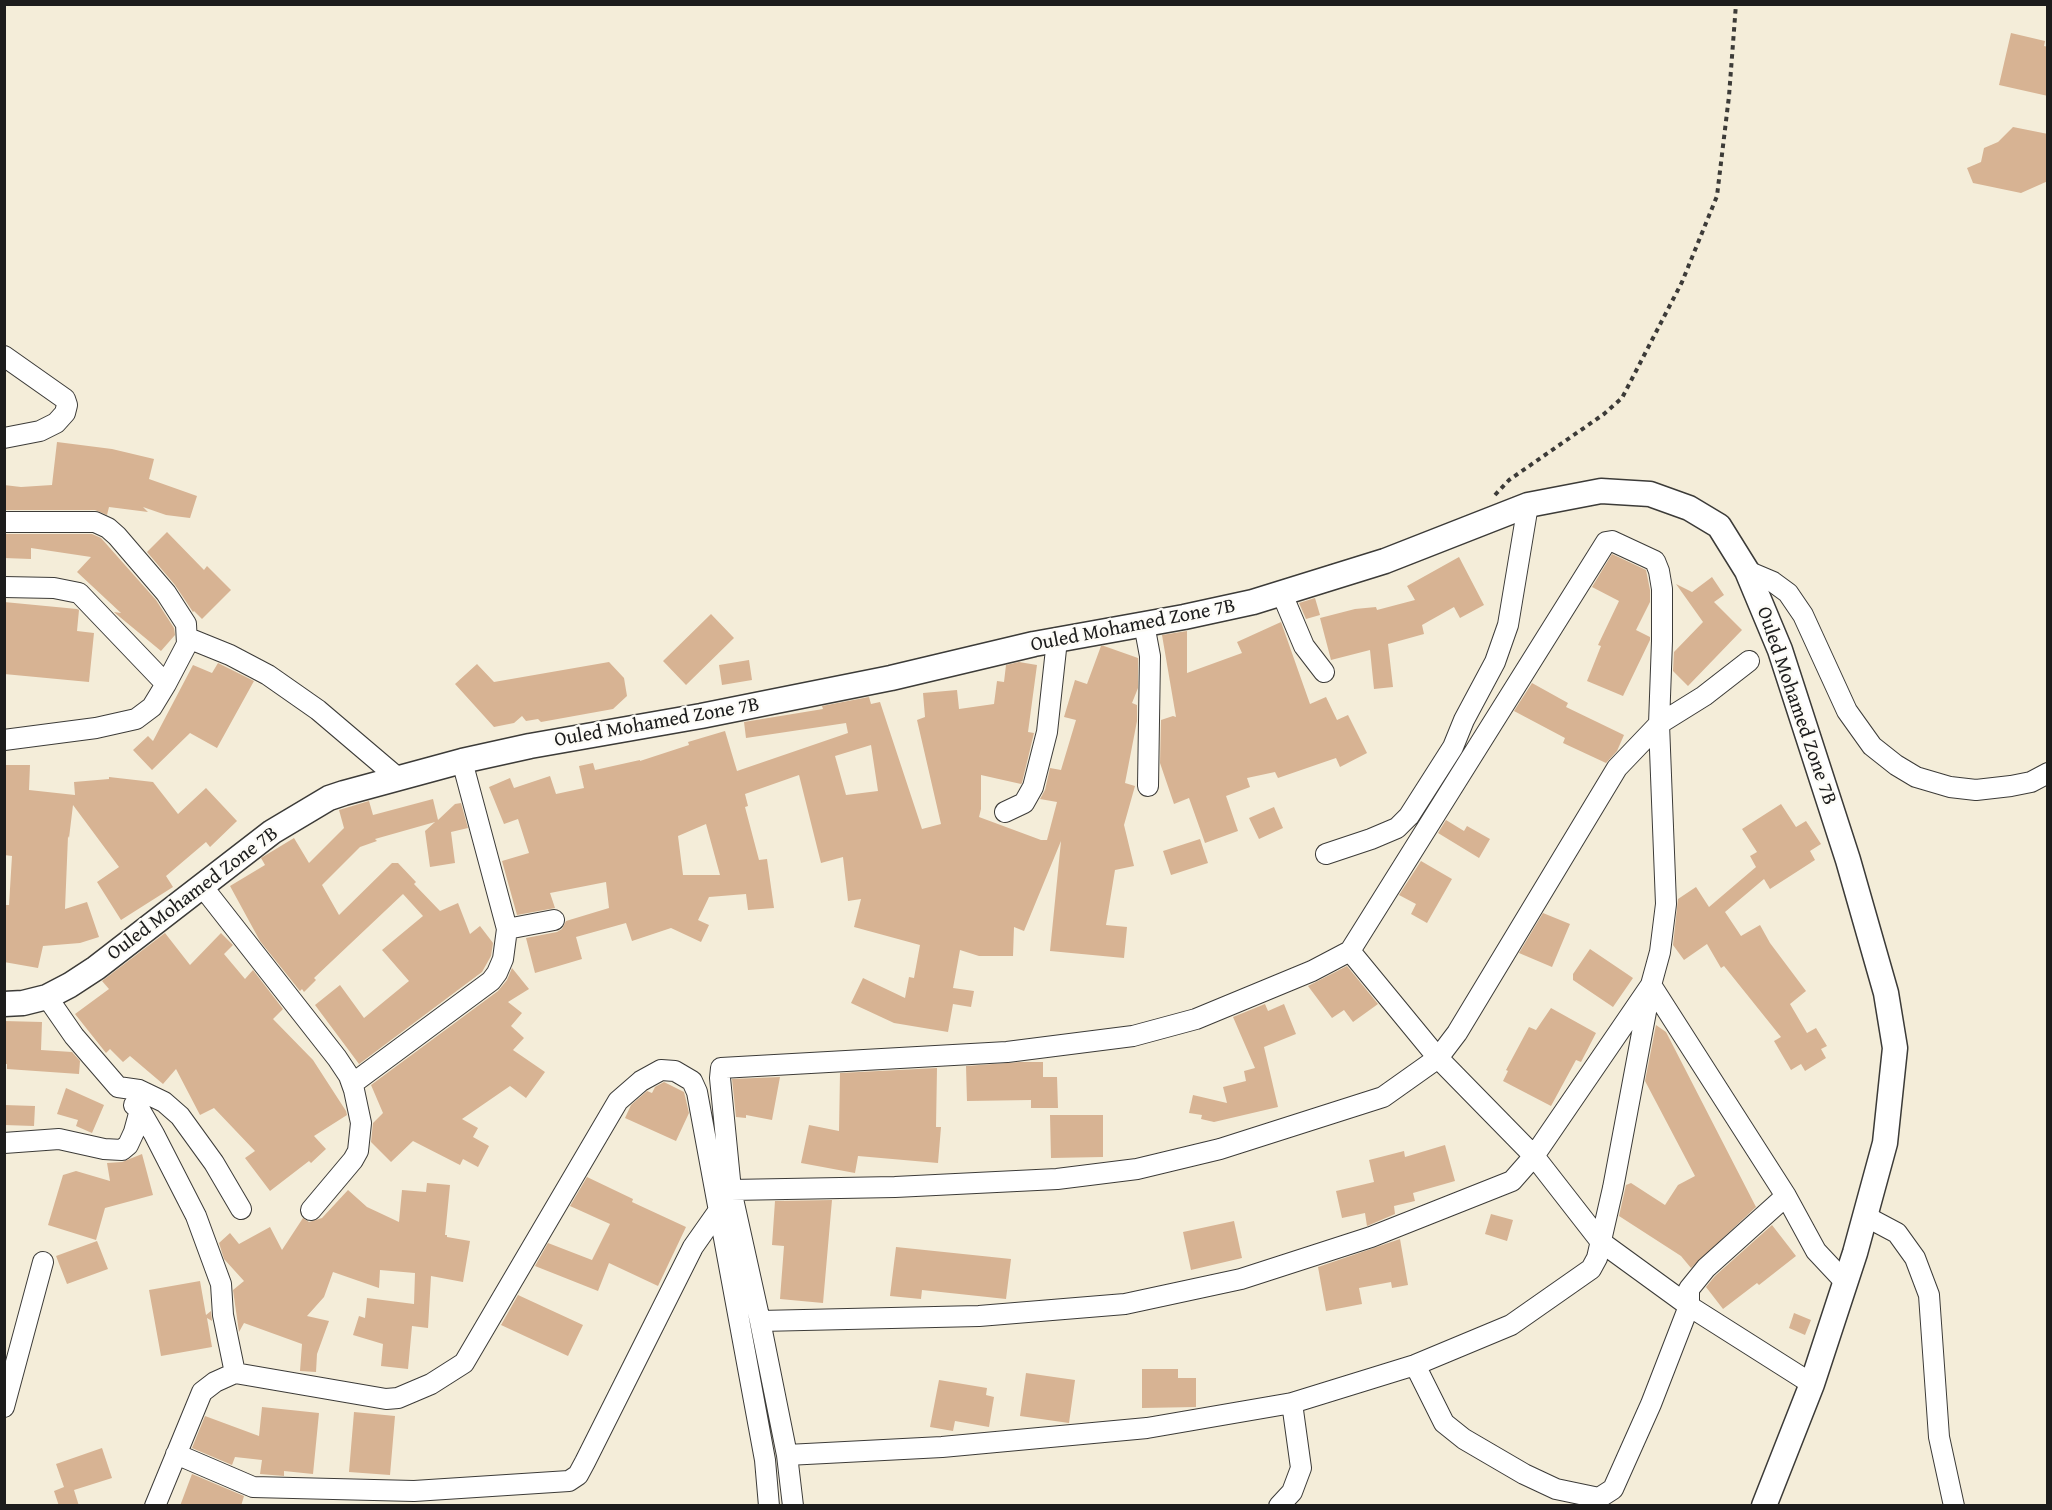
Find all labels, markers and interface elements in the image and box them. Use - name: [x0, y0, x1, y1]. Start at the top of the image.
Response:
- street label: Ouled Mohamed Zone 7B: [1029, 594, 1237, 658]
- street label: Ouled Mohamed Zone 7B: [1751, 604, 1841, 808]
- street label: Ouled Mohamed Zone 7B: [553, 693, 761, 753]
- street label: Ouled Mohamed Zone 7B: [103, 822, 283, 966]

